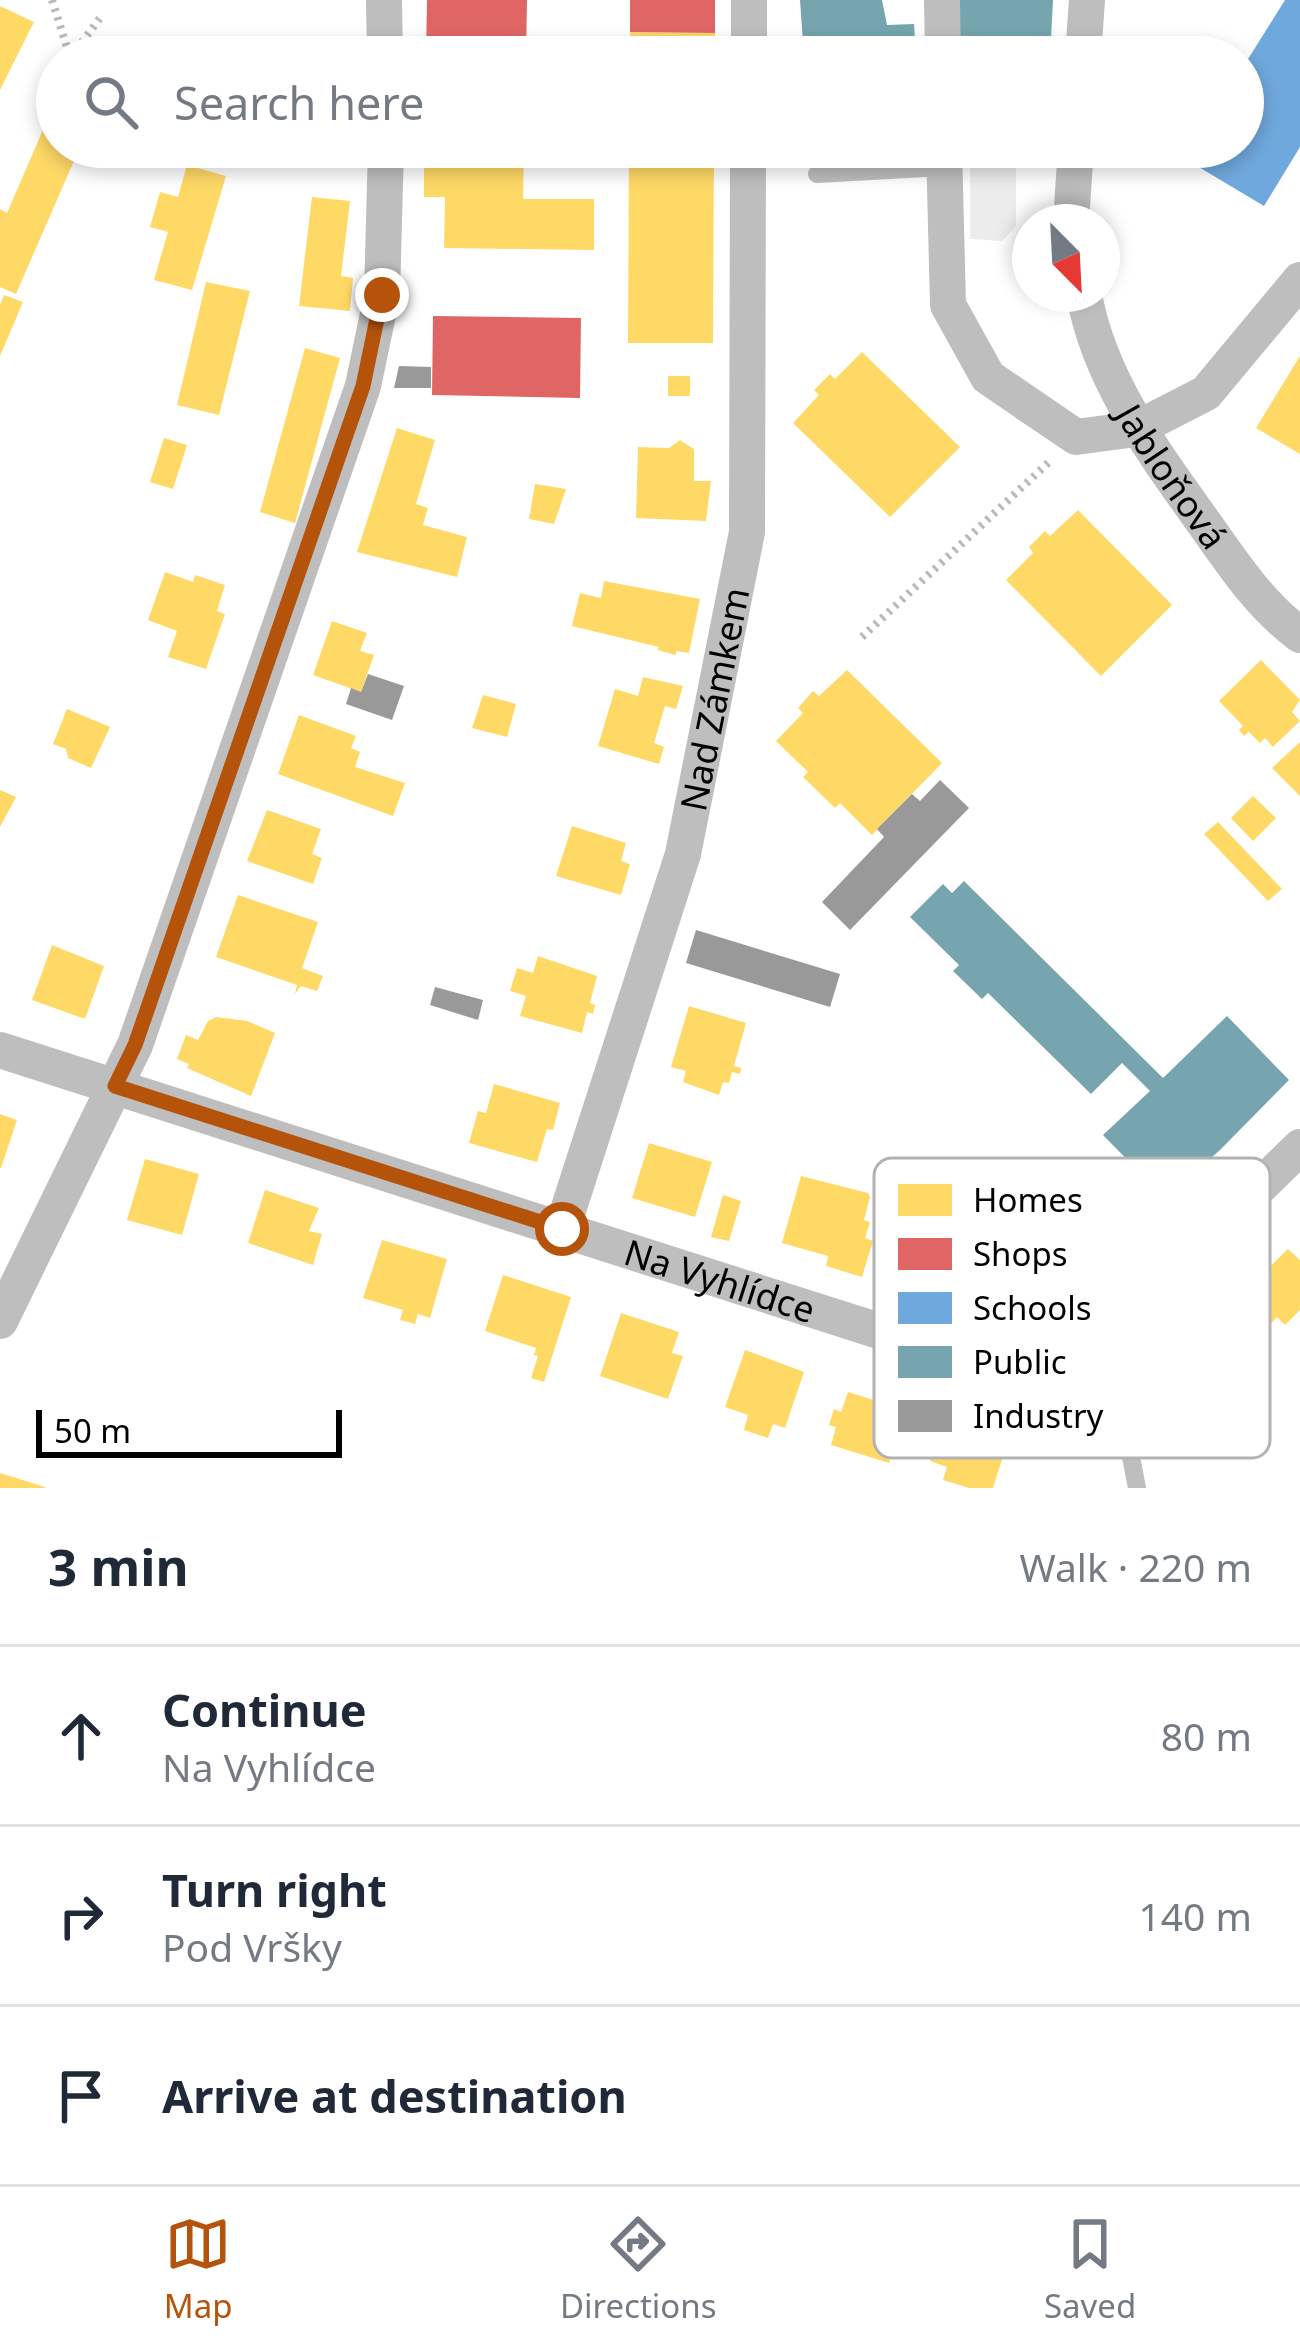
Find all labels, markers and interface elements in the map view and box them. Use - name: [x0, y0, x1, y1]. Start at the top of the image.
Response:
- search box: [36, 36, 1264, 168]
- icon: search: [78, 69, 144, 135]
- text: Search here: [174, 72, 424, 133]
- north arrow: [1012, 204, 1120, 312]
- route end: [355, 268, 409, 322]
- street label: Jabloňová: [1104, 392, 1239, 558]
- street label: Nad Zámkem: [668, 583, 760, 815]
- legend: [874, 1158, 1270, 1458]
- text: Homes: [973, 1177, 1083, 1222]
- route start: [535, 1202, 589, 1256]
- street label: Na Vyhlídce: [619, 1227, 822, 1334]
- text: Shops: [973, 1231, 1068, 1276]
- text: Schools: [973, 1285, 1092, 1330]
- text: Public: [973, 1339, 1067, 1384]
- text: Industry: [973, 1393, 1104, 1438]
- scale bar: [36, 1404, 342, 1457]
- text: 50 m: [54, 1408, 131, 1453]
- text: 3 min: [48, 1531, 189, 1601]
- text: Walk · 220 m: [1019, 1540, 1252, 1593]
- text: Continue: [162, 1679, 367, 1740]
- icon: ahead: [48, 1703, 114, 1769]
- text: 80 m: [1161, 1709, 1252, 1762]
- text: Na Vyhlídce: [162, 1740, 376, 1793]
- text: Turn right: [162, 1859, 387, 1920]
- icon: right: [48, 1883, 114, 1949]
- text: 140 m: [1138, 1889, 1252, 1942]
- text: Pod Vršky: [162, 1920, 342, 1973]
- icon: arrive: [48, 2063, 114, 2129]
- text: Arrive at destination: [162, 2065, 627, 2126]
- tab: Map: [164, 2211, 232, 2328]
- tab: Directions: [560, 2211, 717, 2328]
- tab: Saved: [1044, 2211, 1136, 2328]

